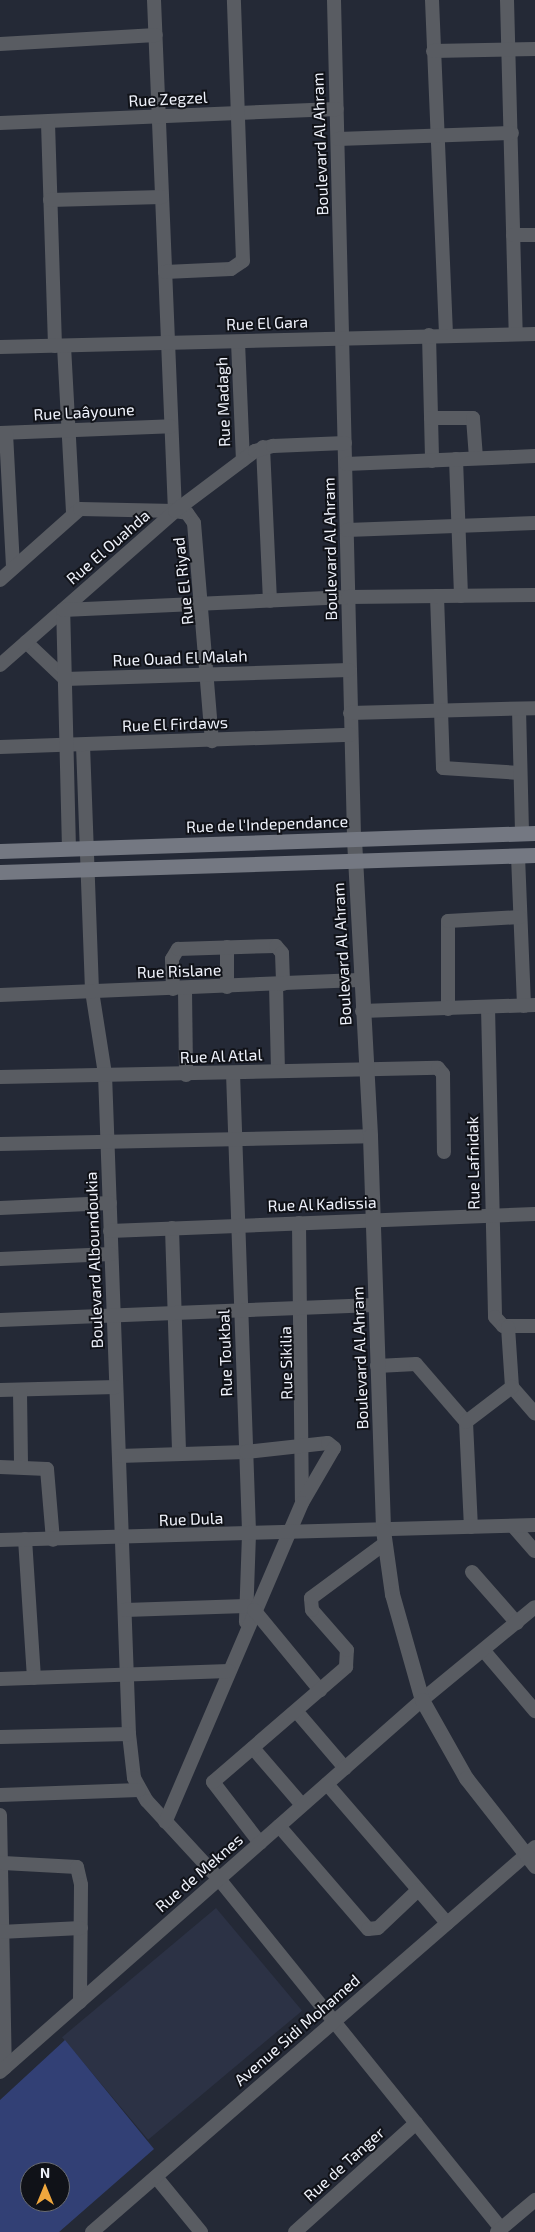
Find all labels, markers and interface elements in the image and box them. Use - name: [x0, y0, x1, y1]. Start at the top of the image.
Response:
- street label: Boulevard Al Ahram: [308, 72, 332, 216]
- street label: Rue Zegzel: [128, 87, 208, 111]
- street label: Rue El Gara: [225, 312, 309, 334]
- street label: Rue Madagh: [212, 357, 234, 447]
- street label: Rue Laâyoune: [33, 400, 135, 424]
- street label: Boulevard Al Ahram: [319, 477, 341, 621]
- street label: Rue El Ouahda: [62, 506, 154, 588]
- street label: Rue El Riyad: [169, 536, 197, 626]
- street label: Rue Ouad El Malah: [112, 646, 248, 670]
- street label: Rue El Firdaws: [121, 713, 229, 735]
- street label: Rue de l'Independance: [186, 812, 348, 836]
- street label: Boulevard Al Ahram: [329, 881, 355, 1027]
- street label: Rue Rislane: [136, 960, 222, 982]
- street label: Rue Al Atlal: [179, 1045, 263, 1067]
- street label: Rue Lafnidak: [463, 1116, 483, 1210]
- street label: Boulevard Alboundoukia: [81, 1171, 107, 1349]
- street label: Rue Al Kadissia: [267, 1192, 377, 1216]
- street label: Boulevard Al Ahram: [348, 1286, 372, 1430]
- street label: Rue Toukbal: [214, 1309, 236, 1397]
- street label: Rue Sikilia: [276, 1326, 296, 1400]
- street label: Rue Dula: [158, 1508, 224, 1530]
- street label: Rue de Meknes: [151, 1830, 247, 1916]
- street label: Avenue Sidi Mohamed: [230, 1970, 364, 2090]
- street label: Rue de Tanger: [300, 2123, 388, 2205]
- north arrow: [20, 2162, 70, 2212]
- text: N: [40, 2164, 50, 2181]

